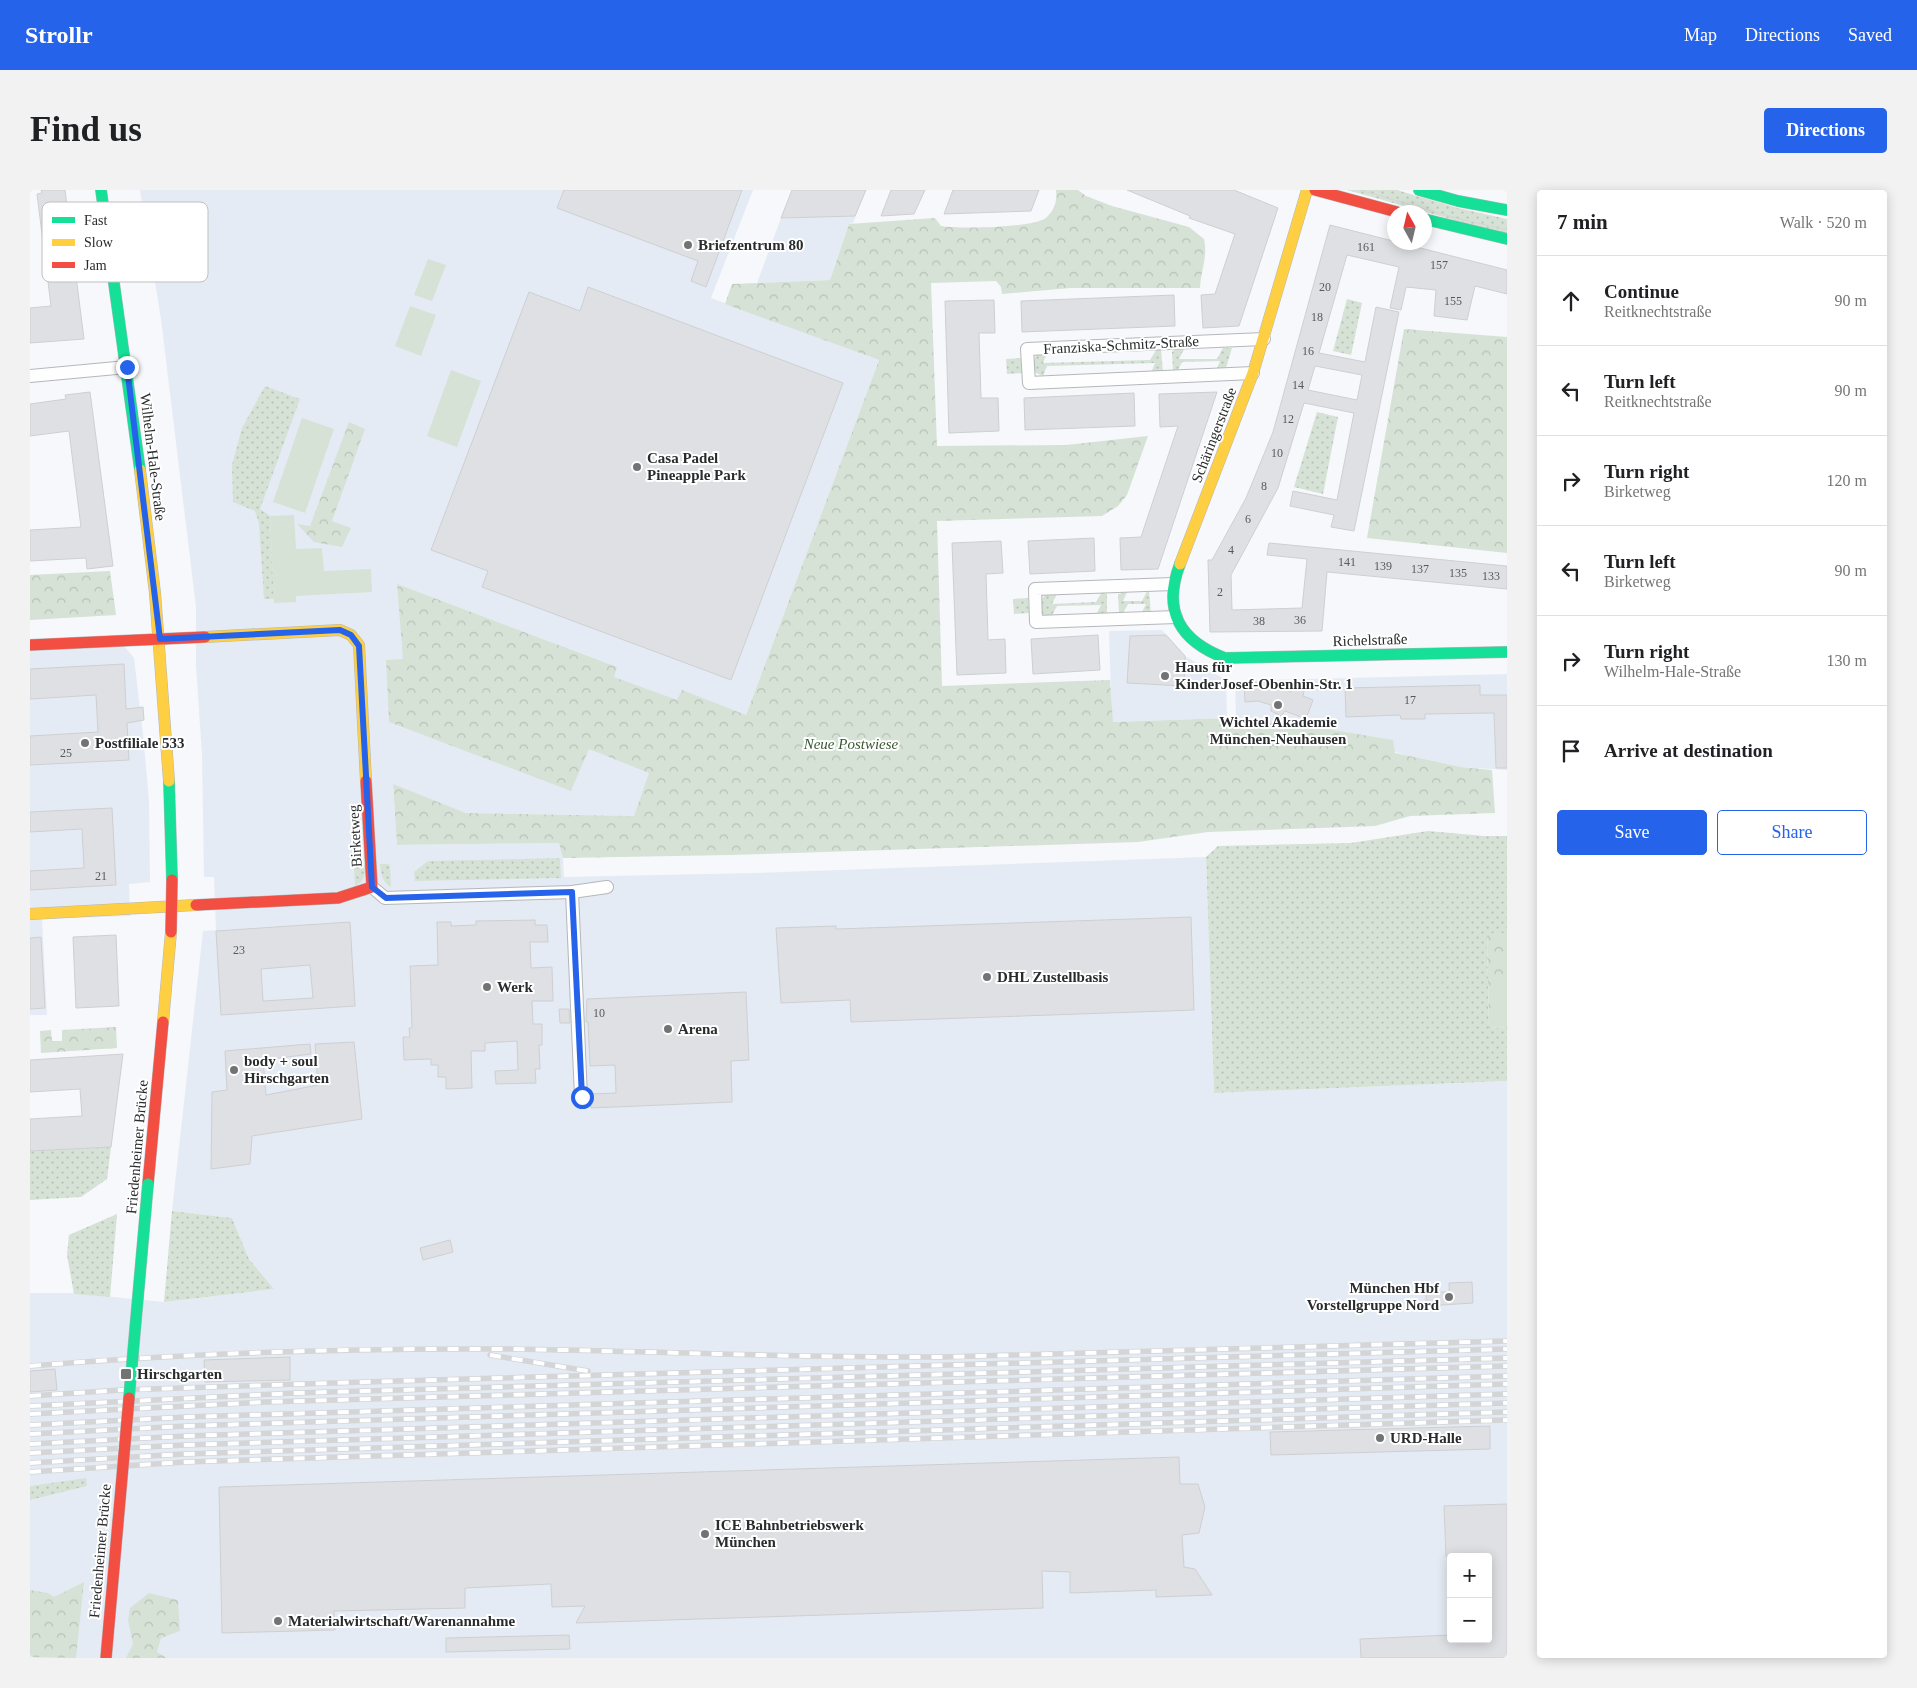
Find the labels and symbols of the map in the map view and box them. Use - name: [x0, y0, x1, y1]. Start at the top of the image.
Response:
- legend: [42, 202, 208, 282]
- north arrow: [1387, 205, 1432, 250]
- text: Fast: [84, 213, 107, 228]
- text: Slow: [84, 235, 114, 250]
- place label: Briefzentrum 80: [698, 237, 803, 253]
- marker: Briefzentrum 80: [682, 239, 694, 251]
- house number: 161: [1357, 240, 1375, 254]
- text: Jam: [84, 258, 107, 273]
- house number: 157: [1430, 258, 1448, 272]
- house number: 20: [1319, 280, 1331, 294]
- house number: 155: [1444, 294, 1462, 308]
- house number: 18: [1311, 310, 1323, 324]
- street label: Franziska-Schmitz-Straße: [1043, 333, 1200, 357]
- house number: 16: [1302, 344, 1314, 358]
- route end: [116, 356, 139, 379]
- house number: 14: [1292, 378, 1304, 392]
- street label: Schäringerstraße: [1188, 385, 1240, 485]
- street label: Wilhelm-Hale-Straße: [137, 392, 169, 522]
- house number: 12: [1282, 412, 1294, 426]
- house number: 10: [1271, 446, 1283, 460]
- place label: Casa Padel Pineapple Park: [647, 450, 746, 483]
- marker: Casa Padel Pineapple Park: [631, 461, 643, 473]
- house number: 8: [1261, 479, 1267, 493]
- house number: 6: [1245, 512, 1251, 526]
- house number: 4: [1228, 543, 1234, 557]
- house number: 141: [1338, 555, 1356, 569]
- house number: 139: [1374, 559, 1392, 573]
- house number: 137: [1411, 562, 1429, 576]
- house number: 135: [1449, 566, 1467, 580]
- house number: 133: [1482, 569, 1500, 583]
- house number: 2: [1217, 585, 1223, 599]
- house number: 36: [1294, 613, 1306, 627]
- house number: 38: [1253, 614, 1265, 628]
- street label: Richelstraße: [1332, 631, 1408, 649]
- place label: Haus für KinderJosef-Obenhin-Str. 1: [1175, 659, 1353, 692]
- marker: Haus für KinderJosef-Obenhin-Str. 1: [1159, 670, 1171, 682]
- house number: 17: [1404, 693, 1416, 707]
- marker: Wichtel Akademie München-Neuhausen: [1272, 699, 1284, 711]
- place label: Wichtel Akademie München-Neuhausen: [1210, 714, 1347, 747]
- place label: Postfiliale 533: [95, 735, 185, 751]
- park label: Neue Postwiese: [803, 736, 899, 752]
- marker: Postfiliale 533: [79, 737, 91, 749]
- house number: 25: [60, 746, 72, 760]
- street label: Birketweg: [345, 804, 365, 868]
- house number: 21: [95, 869, 107, 883]
- house number: 23: [233, 943, 245, 957]
- place label: DHL Zustellbasis: [997, 969, 1108, 985]
- marker: DHL Zustellbasis: [981, 971, 993, 983]
- place label: Werk: [497, 979, 533, 995]
- marker: Werk: [481, 981, 493, 993]
- house number: 10: [593, 1006, 605, 1020]
- place label: Arena: [678, 1021, 718, 1037]
- marker: Arena: [662, 1023, 674, 1035]
- place label: body + soul Hirschgarten: [244, 1053, 330, 1086]
- marker: body + soul Hirschgarten: [228, 1064, 240, 1076]
- street label: Friedenheimer Brücke: [123, 1079, 151, 1215]
- route start: [571, 1086, 594, 1109]
- place label: München Hbf Vorstellgruppe Nord: [1307, 1280, 1440, 1313]
- marker: München Hbf Vorstellgruppe Nord: [1443, 1291, 1455, 1303]
- place label: Hirschgarten: [137, 1366, 223, 1382]
- marker: Hirschgarten: [119, 1367, 133, 1381]
- place label: URD-Halle: [1390, 1430, 1462, 1446]
- marker: URD-Halle: [1374, 1432, 1386, 1444]
- street label: Friedenheimer Brücke: [86, 1483, 114, 1619]
- place label: ICE Bahnbetriebswerk München: [715, 1517, 864, 1550]
- marker: ICE Bahnbetriebswerk München: [699, 1528, 711, 1540]
- place label: Materialwirtschaft/Warenannahme: [288, 1613, 516, 1629]
- marker: Materialwirtschaft/Warenannahme: [272, 1615, 284, 1627]

